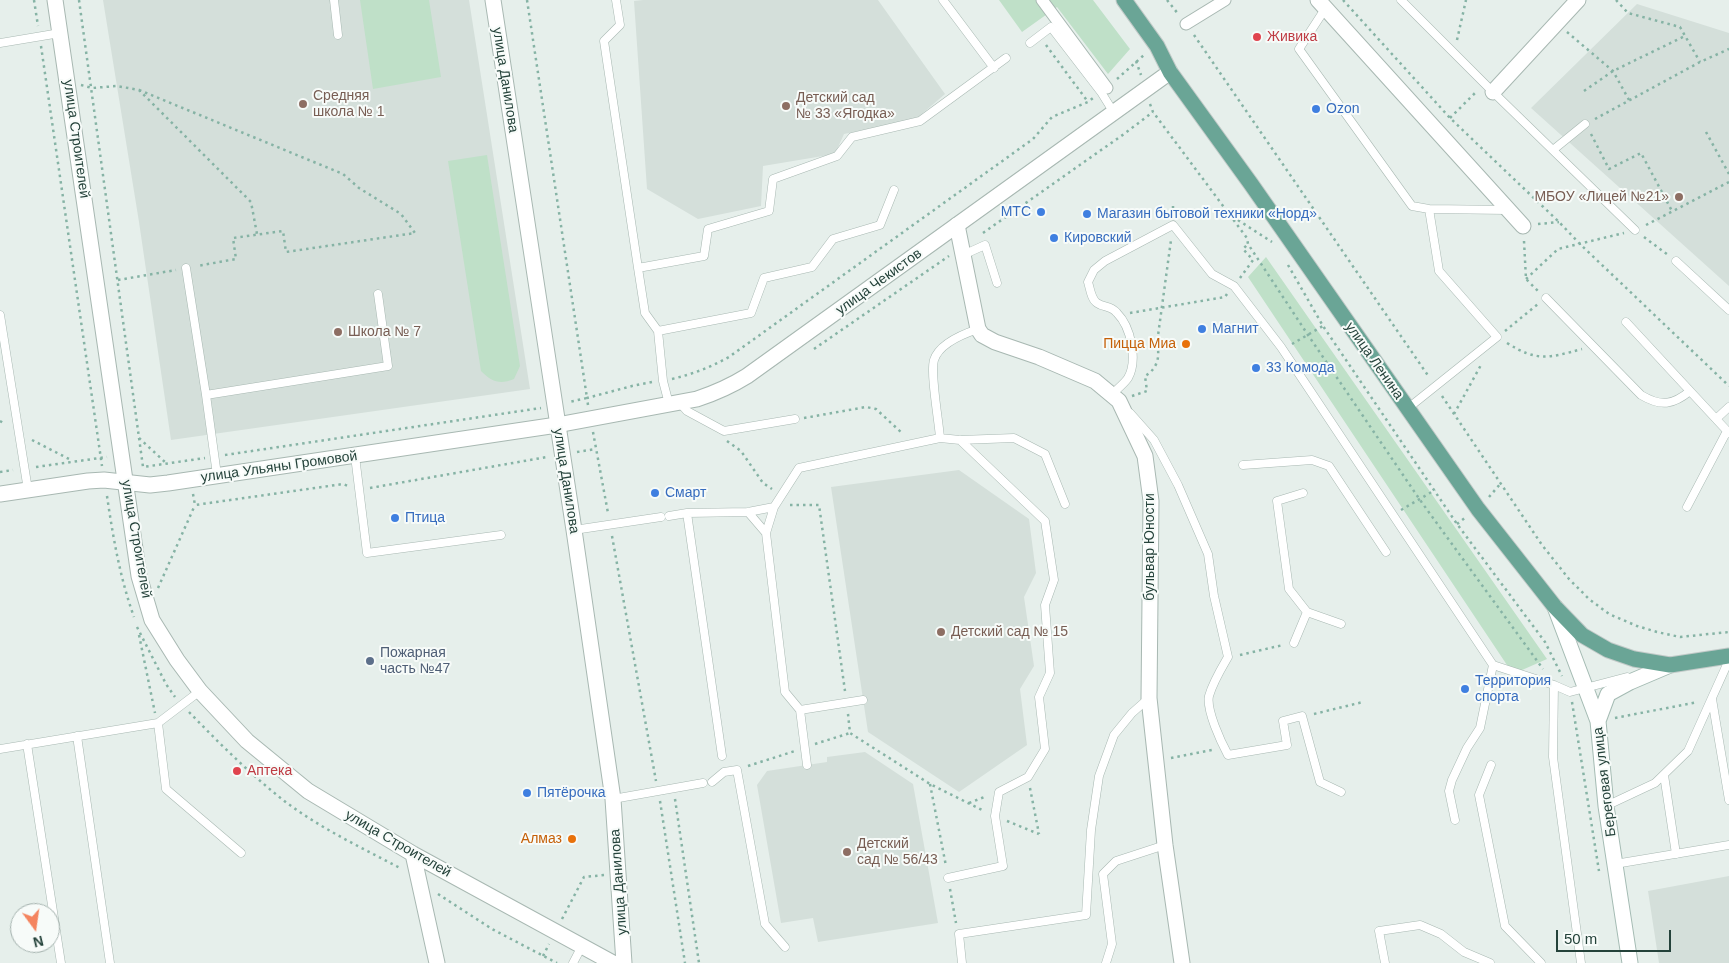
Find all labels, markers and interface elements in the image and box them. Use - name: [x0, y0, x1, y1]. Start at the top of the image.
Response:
- street label: улица Данилова: [488, 26, 522, 134]
- place label: Живика: [1267, 29, 1317, 45]
- marker: Живика: [1251, 31, 1263, 43]
- street label: улица Строителей: [59, 79, 93, 199]
- place label: Средняя школа № 1: [313, 88, 385, 120]
- place label: Детский сад № 33 «Ягодка»: [796, 90, 895, 122]
- marker: Средняя школа № 1: [297, 98, 309, 110]
- marker: Детский сад № 33 «Ягодка»: [780, 100, 792, 112]
- place label: Ozon: [1326, 101, 1359, 117]
- marker: Ozon: [1310, 103, 1322, 115]
- place label: МБОУ «Лицей №21»: [1534, 189, 1669, 205]
- marker: МБОУ «Лицей №21»: [1673, 191, 1685, 203]
- place label: МТС: [1001, 204, 1031, 220]
- marker: МТС: [1035, 206, 1047, 218]
- place label: Магазин бытовой техники «Норд»: [1097, 206, 1317, 222]
- marker: Магазин бытовой техники «Норд»: [1081, 208, 1093, 220]
- place label: Кировский: [1064, 230, 1132, 246]
- marker: Кировский: [1048, 232, 1060, 244]
- street label: улица Чекистов: [833, 245, 925, 319]
- street label: улица Ленина: [1341, 319, 1407, 403]
- place label: Магнит: [1212, 321, 1259, 337]
- marker: Магнит: [1196, 323, 1208, 335]
- place label: Школа № 7: [348, 324, 421, 340]
- marker: Школа № 7: [332, 326, 344, 338]
- place label: Пицца Миа: [1103, 336, 1176, 352]
- marker: Пицца Миа: [1180, 338, 1192, 350]
- place label: 33 Комода: [1266, 360, 1334, 376]
- marker: 33 Комода: [1250, 362, 1262, 374]
- street label: улица Данилова: [549, 427, 583, 535]
- street label: улица Ульяны Громовой: [200, 448, 358, 486]
- street label: улица Строителей: [117, 479, 155, 599]
- place label: Смарт: [665, 485, 706, 501]
- marker: Смарт: [649, 487, 661, 499]
- street label: бульвар Юности: [1142, 493, 1158, 601]
- place label: Птица: [405, 510, 445, 526]
- marker: Птица: [389, 512, 401, 524]
- place label: Детский сад № 15: [951, 624, 1068, 640]
- marker: Детский сад № 15: [935, 626, 947, 638]
- place label: Пожарная часть №47: [380, 645, 450, 678]
- marker: Пожарная часть №47: [364, 655, 376, 667]
- place label: Территория спорта: [1475, 673, 1551, 706]
- marker: Территория спорта: [1459, 683, 1471, 695]
- street label: Береговая улица: [1590, 726, 1620, 838]
- place label: Аптека: [247, 763, 292, 779]
- marker: Аптека: [231, 765, 243, 777]
- place label: Пятёрочка: [537, 785, 606, 801]
- marker: Пятёрочка: [521, 787, 533, 799]
- street label: улица Строителей: [342, 807, 454, 881]
- street label: улица Данилова: [607, 828, 631, 936]
- place label: Алмаз: [521, 831, 562, 847]
- marker: Алмаз: [566, 833, 578, 845]
- place label: Детский сад № 56/43: [857, 836, 938, 869]
- marker: Детский сад № 56/43: [841, 846, 853, 858]
- north arrow: [10, 903, 60, 953]
- scale bar: [1559, 920, 1674, 952]
- text: 50 m: [1564, 930, 1597, 947]
- text: N: [32, 933, 45, 951]

